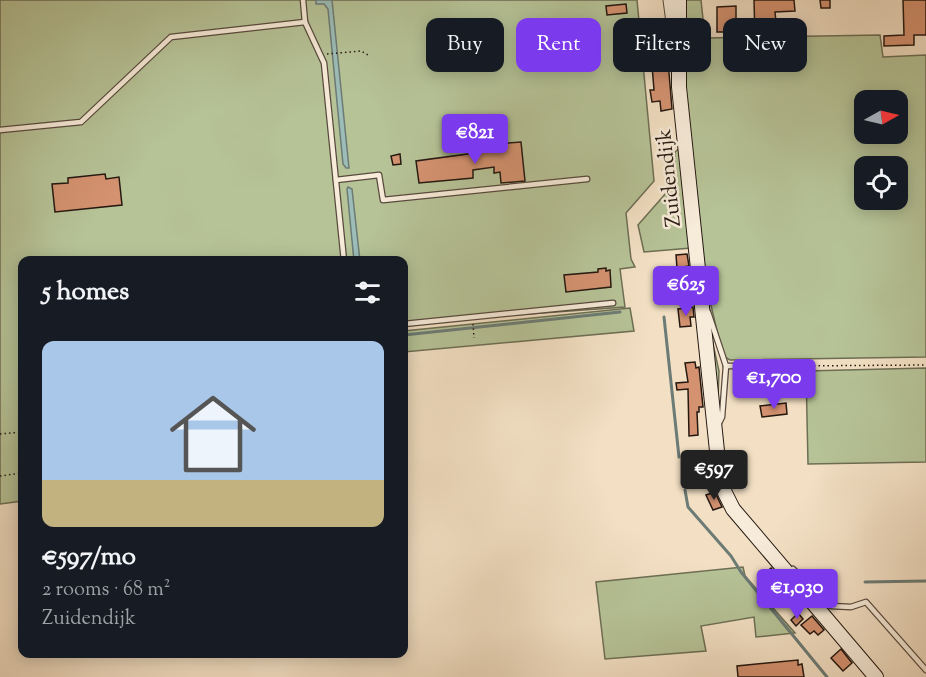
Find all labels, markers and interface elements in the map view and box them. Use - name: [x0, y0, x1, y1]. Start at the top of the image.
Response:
- chip: Buy: [426, 18, 504, 72]
- chip: Rent: [516, 18, 601, 72]
- chip: Filters: [613, 18, 711, 72]
- chip: New: [723, 18, 807, 72]
- north arrow: [854, 90, 908, 144]
- map controls: [854, 90, 908, 210]
- pin: €821: [439, 114, 511, 165]
- text: €821: [456, 119, 494, 148]
- street label: Zuidendijk: [650, 127, 690, 228]
- button: locate: [854, 156, 908, 210]
- pin: €625: [650, 266, 722, 317]
- text: €625: [667, 271, 705, 300]
- text: 5 homes: [42, 274, 129, 311]
- icon: filters: [351, 276, 384, 309]
- pin: €1,700: [725, 359, 823, 410]
- text: €1,700: [747, 364, 801, 393]
- icon: home: [159, 380, 267, 488]
- pin: €597: [678, 450, 750, 501]
- text: €597: [695, 455, 733, 484]
- text: €597/mo: [42, 539, 136, 576]
- pin: €1,030: [748, 569, 846, 620]
- text: €1,030: [771, 574, 823, 603]
- text: 2 rooms · 68 m²: [42, 576, 170, 605]
- text: Zuidendijk: [42, 605, 136, 634]

